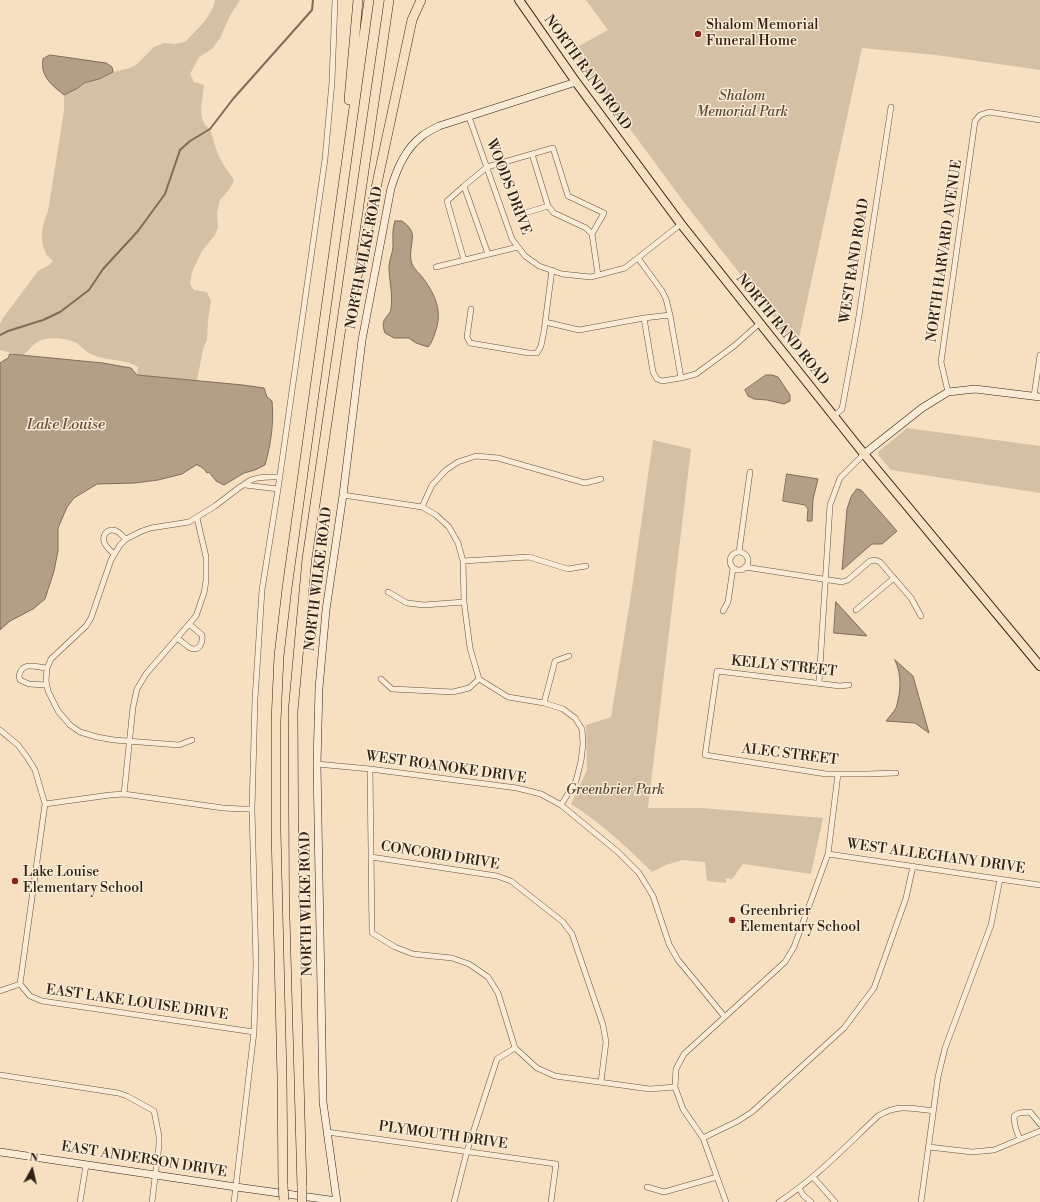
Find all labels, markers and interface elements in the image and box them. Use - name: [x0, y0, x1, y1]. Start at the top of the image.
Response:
- street label: NORTH RAND ROAD: [540, 12, 634, 134]
- place label: Shalom Memorial Funeral Home: [706, 18, 818, 50]
- marker: Shalom Memorial Funeral Home: [693, 29, 703, 39]
- park label: Shalom Memorial Park: [696, 89, 788, 122]
- street label: WOODS DRIVE: [482, 137, 534, 237]
- street label: NORTH HARVARD AVENUE: [924, 159, 966, 343]
- street label: NORTH WILKE ROAD: [343, 185, 387, 331]
- street label: WEST RAND ROAD: [837, 197, 873, 325]
- street label: NORTH RAND ROAD: [732, 271, 832, 389]
- water label: Lake Louise: [27, 416, 105, 434]
- street label: NORTH WILKE ROAD: [302, 506, 336, 652]
- street label: KELLY STREET: [730, 653, 838, 681]
- street label: ALEC STREET: [741, 741, 839, 769]
- street label: WEST ROANOKE DRIVE: [365, 748, 527, 788]
- park label: Greenbrier Park: [566, 783, 664, 799]
- street label: NORTH WILKE ROAD: [297, 831, 317, 977]
- street label: WEST ALLEGHANY DRIVE: [846, 836, 1026, 878]
- street label: CONCORD DRIVE: [379, 838, 501, 874]
- place label: Lake Louise Elementary School: [23, 865, 143, 898]
- marker: Lake Louise Elementary School: [10, 876, 20, 886]
- place label: Greenbrier Elementary School: [740, 904, 860, 936]
- marker: Greenbrier Elementary School: [727, 915, 737, 925]
- street label: EAST LAKE LOUISE DRIVE: [45, 982, 229, 1024]
- street label: PLYMOUTH DRIVE: [377, 1119, 509, 1153]
- street label: EAST ANDERSON DRIVE: [60, 1139, 228, 1181]
- north arrow: [12, 1150, 52, 1190]
- text: N: [28, 1151, 39, 1166]

